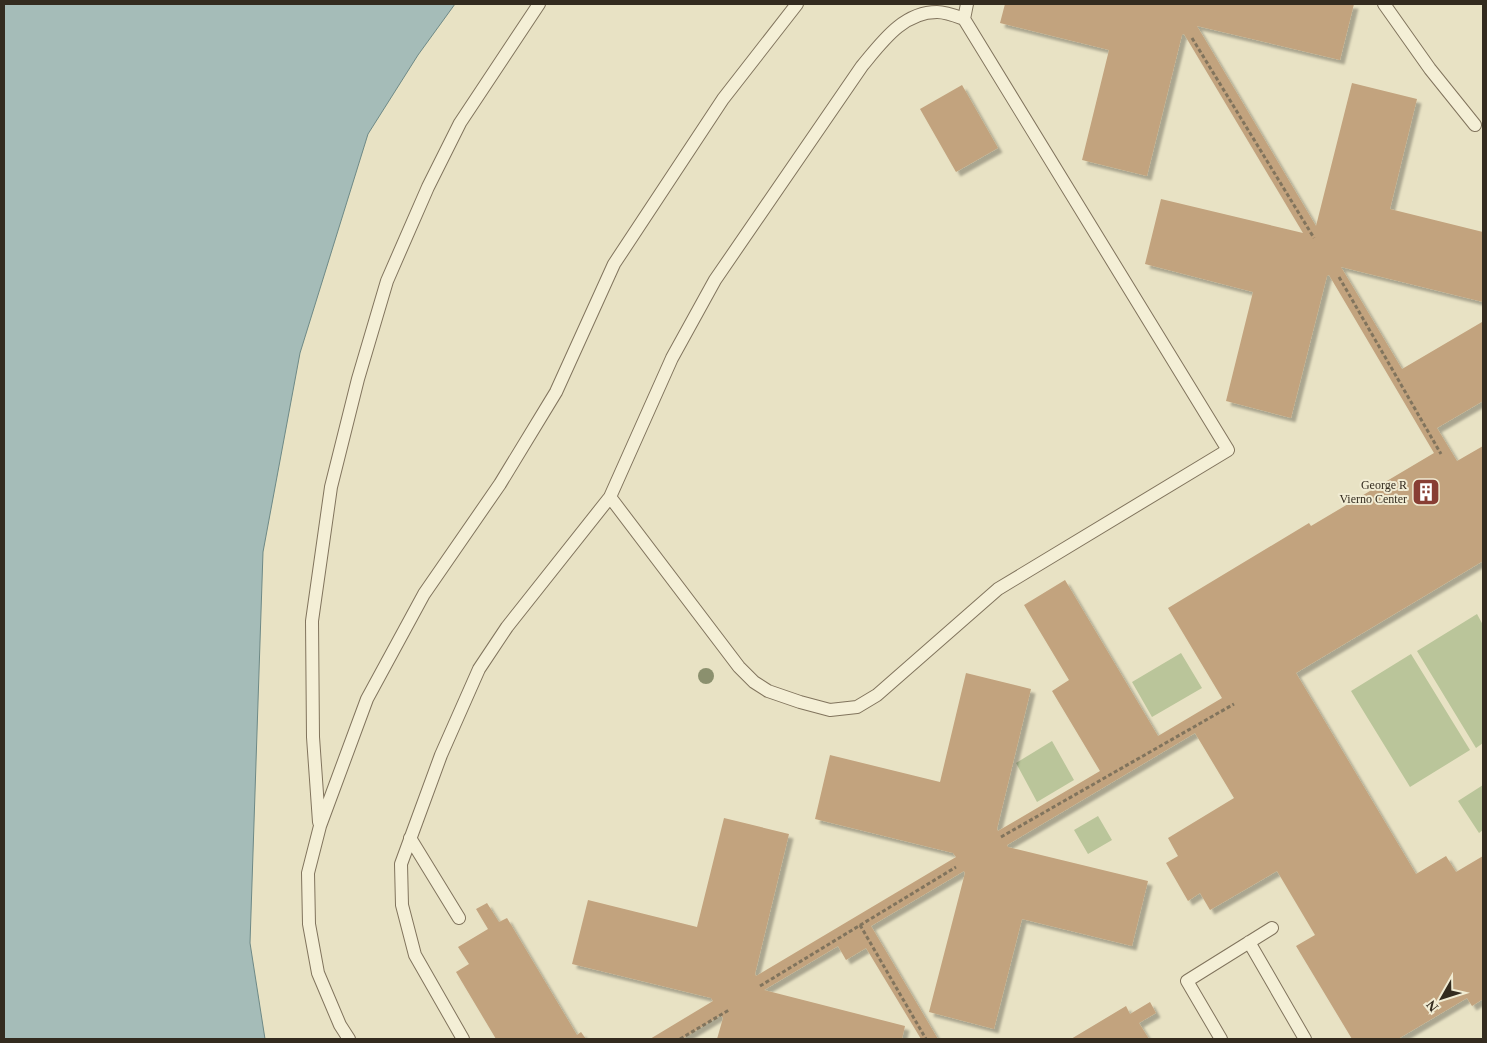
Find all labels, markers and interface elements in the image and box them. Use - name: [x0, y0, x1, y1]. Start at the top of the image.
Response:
- building icon: George R Vierno Center: [1411, 477, 1441, 507]
- place label: George R Vierno Center: [1339, 478, 1407, 506]
- north arrow: [1417, 973, 1467, 1023]
- text: N: [1423, 997, 1441, 1015]

